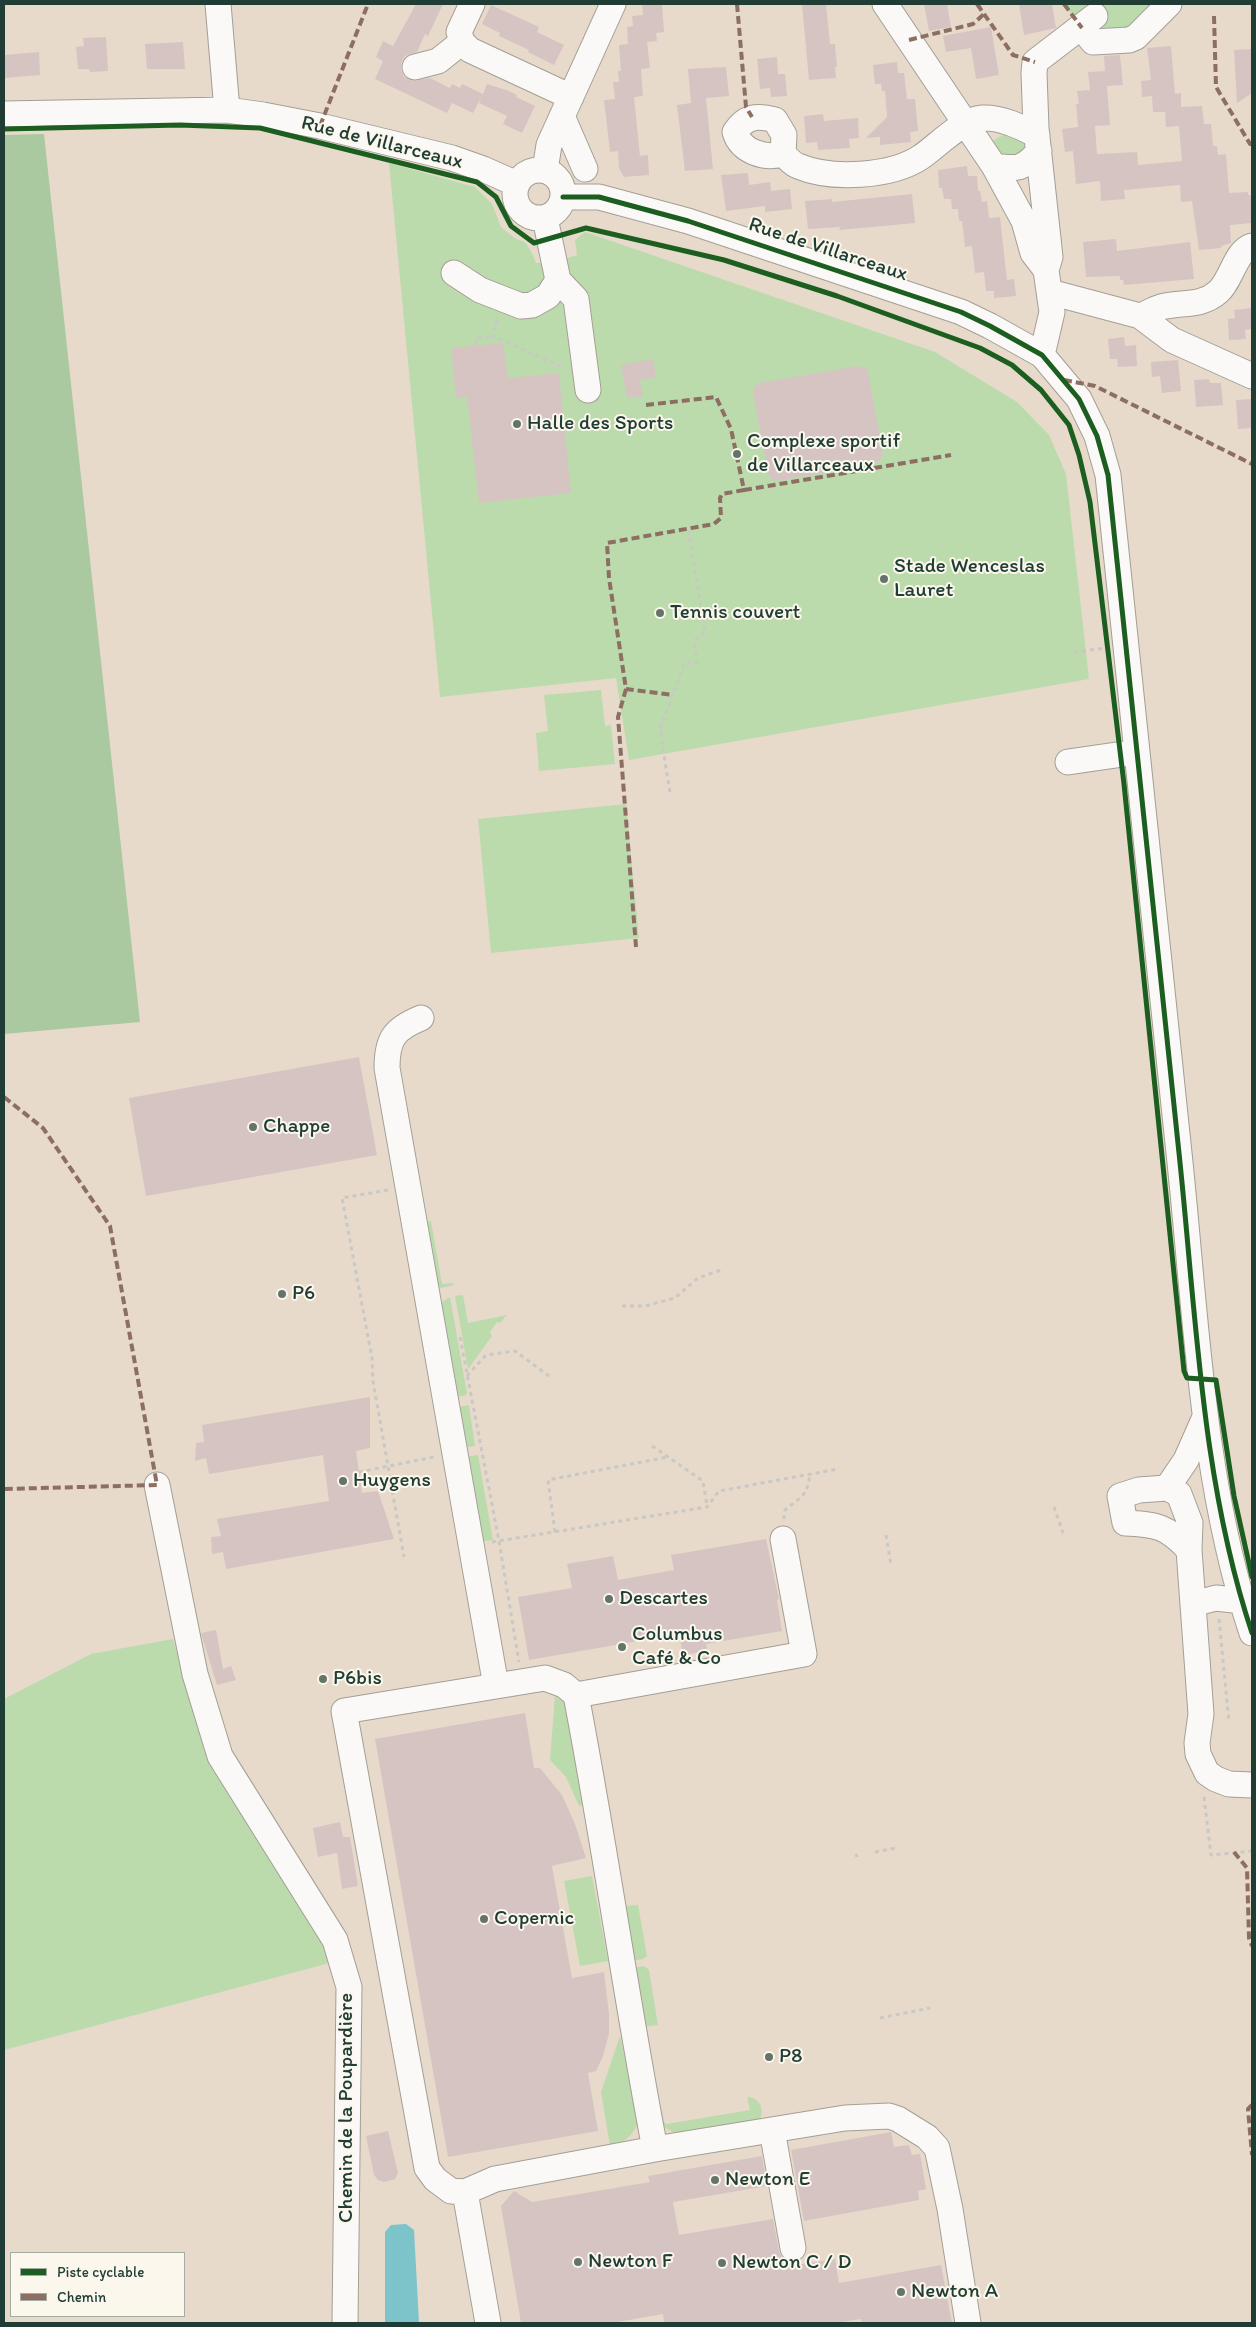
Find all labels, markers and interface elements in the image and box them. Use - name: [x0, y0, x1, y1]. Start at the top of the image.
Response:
- street label: Rue de Villarceaux: [299, 111, 465, 175]
- street label: Rue de Villarceaux: [745, 212, 911, 288]
- place label: Halle des Sports: [527, 411, 673, 437]
- marker: Halle des Sports: [511, 418, 523, 430]
- place label: Complexe sportif de Villarceaux: [747, 429, 900, 479]
- marker: Complexe sportif de Villarceaux: [731, 448, 743, 460]
- place label: Stade Wenceslas Lauret: [894, 554, 1045, 604]
- marker: Stade Wenceslas Lauret: [878, 573, 890, 585]
- place label: Tennis couvert: [670, 600, 800, 626]
- marker: Tennis couvert: [654, 607, 666, 619]
- place label: Chappe: [263, 1114, 330, 1140]
- marker: Chappe: [247, 1121, 259, 1133]
- place label: P6: [292, 1281, 315, 1307]
- marker: P6: [276, 1288, 288, 1300]
- place label: Huygens: [353, 1468, 431, 1494]
- marker: Huygens: [337, 1475, 349, 1487]
- place label: Descartes: [619, 1586, 708, 1612]
- marker: Descartes: [603, 1593, 615, 1605]
- place label: Columbus Café & Co: [632, 1622, 723, 1672]
- marker: Columbus Café & Co: [616, 1641, 628, 1653]
- place label: P6bis: [333, 1666, 382, 1692]
- marker: P6bis: [317, 1673, 329, 1685]
- place label: Copernic: [494, 1906, 574, 1932]
- marker: Copernic: [478, 1913, 490, 1925]
- street label: Chemin de la Poupardière: [334, 1993, 360, 2223]
- place label: P8: [779, 2044, 802, 2070]
- marker: P8: [763, 2051, 775, 2063]
- place label: Newton E: [725, 2167, 810, 2193]
- marker: Newton E: [709, 2174, 721, 2186]
- place label: Newton F: [588, 2249, 672, 2275]
- place label: Newton C / D: [732, 2250, 851, 2276]
- legend: [10, 2252, 185, 2317]
- marker: Newton F: [572, 2256, 584, 2268]
- marker: Newton C / D: [716, 2257, 728, 2269]
- text: Piste cyclable: [57, 2263, 144, 2281]
- place label: Newton A: [911, 2279, 998, 2305]
- marker: Newton A: [895, 2286, 907, 2298]
- text: Chemin: [57, 2288, 106, 2306]

